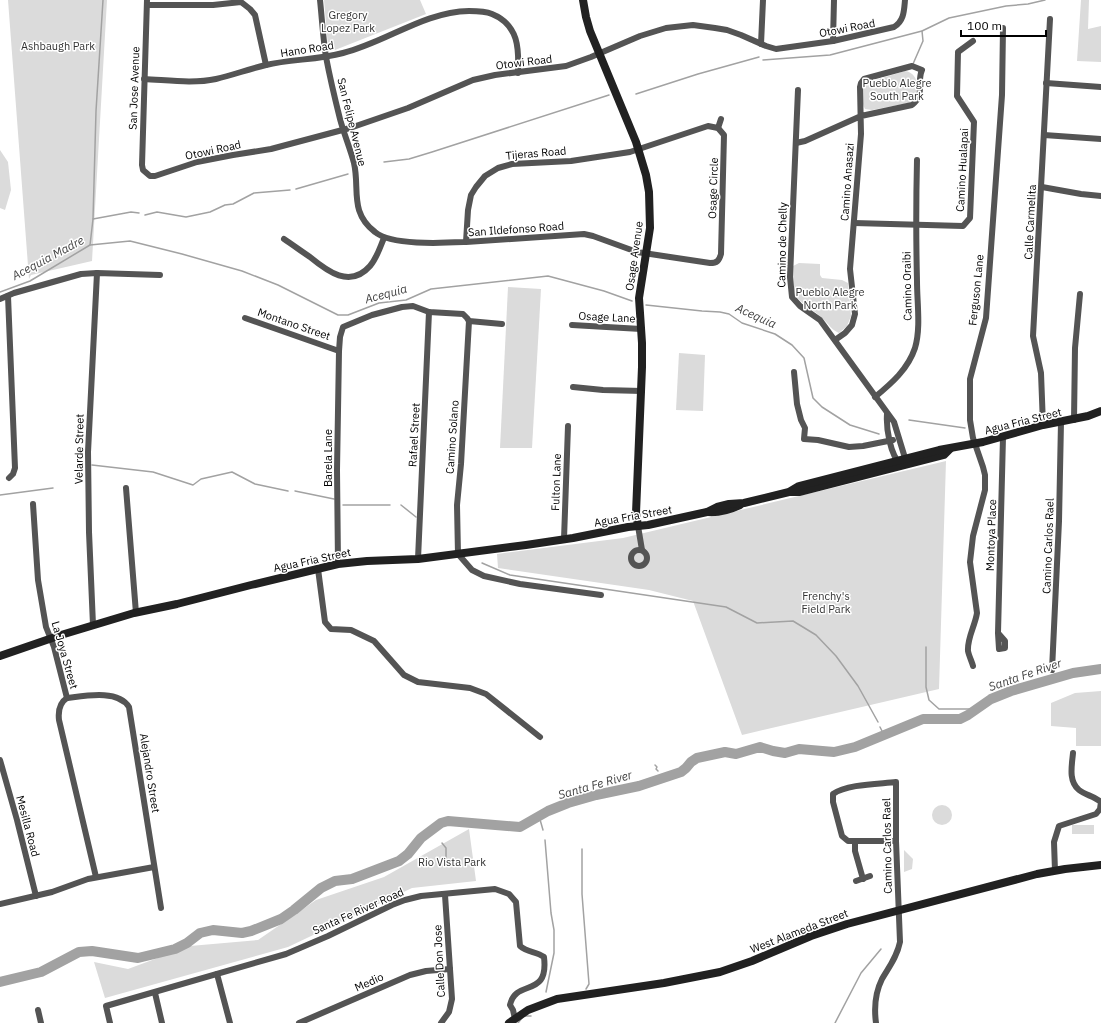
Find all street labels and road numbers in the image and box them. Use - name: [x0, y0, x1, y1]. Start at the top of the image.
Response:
- street label: Otowi Road: [818, 16, 876, 40]
- street label: Hano Road: [279, 38, 335, 60]
- street label: San Jose Avenue: [126, 46, 142, 130]
- street label: Otowi Road: [495, 52, 553, 72]
- street label: San Felipe Avenue: [334, 76, 370, 168]
- street label: Camino Hualapai: [953, 128, 971, 212]
- street label: Otowi Road: [184, 137, 242, 163]
- street label: Camino Anasazi: [837, 142, 857, 222]
- street label: Tijeras Road: [505, 143, 567, 163]
- street label: Osage Circle: [705, 157, 721, 219]
- street label: Calle Carmelita: [1021, 184, 1039, 260]
- street label: Camino de Chelly: [774, 202, 790, 288]
- street label: San Ildefonso Road: [468, 219, 564, 239]
- street label: Osage Avenue: [622, 220, 646, 292]
- street label: Camino Oraibi: [899, 251, 915, 321]
- street label: Ferguson Lane: [965, 254, 987, 326]
- street label: Montano Street: [256, 305, 332, 343]
- street label: Osage Lane: [578, 309, 636, 325]
- street label: Camino Solano: [442, 400, 462, 474]
- street label: Rafael Street: [405, 403, 423, 467]
- street label: Agua Fria Street: [983, 405, 1063, 437]
- street label: Velarde Street: [71, 414, 87, 484]
- street label: Barela Lane: [321, 429, 335, 487]
- street label: Fulton Lane: [548, 453, 564, 511]
- street label: Camino Carlos Rael: [1039, 498, 1057, 594]
- street label: Montoya Place: [983, 499, 999, 571]
- street label: Agua Fria Street: [593, 502, 673, 530]
- street label: Agua Fria Street: [272, 545, 352, 575]
- street label: La Joya Street: [49, 620, 81, 691]
- street label: Alejandro Street: [137, 732, 163, 814]
- street label: Mesilla Road: [13, 794, 43, 858]
- street label: Camino Carlos Rael: [879, 798, 895, 894]
- street label: Santa Fe River Road: [310, 885, 406, 937]
- street label: West Alameda Street: [748, 906, 850, 956]
- street label: Calle Don Jose: [430, 924, 448, 998]
- street label: Medio: [352, 969, 386, 995]

